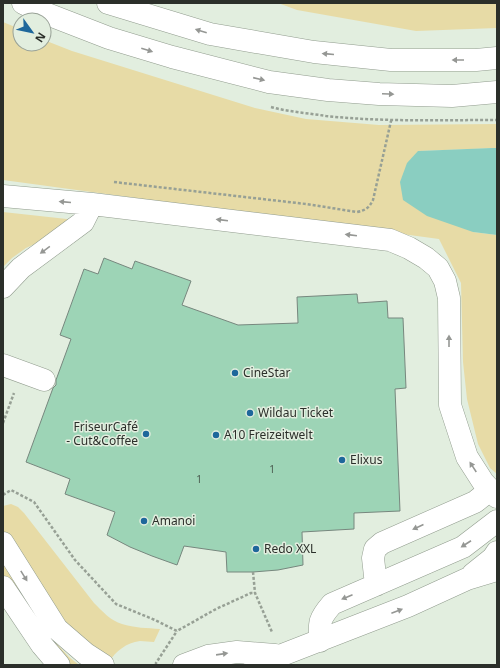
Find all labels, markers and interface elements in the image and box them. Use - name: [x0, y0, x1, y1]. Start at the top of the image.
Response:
- north arrow: [12, 12, 52, 52]
- one-way arrow: [194, 28, 206, 34]
- text: N: [32, 30, 50, 46]
- one-way arrow: [141, 47, 153, 53]
- one-way arrow: [322, 50, 334, 57]
- one-way arrow: [451, 57, 464, 63]
- one-way arrow: [253, 76, 265, 82]
- one-way arrow: [382, 91, 395, 97]
- one-way arrow: [59, 199, 71, 205]
- one-way arrow: [216, 217, 228, 223]
- one-way arrow: [345, 232, 357, 239]
- one-way arrow: [40, 246, 50, 254]
- one-way arrow: [446, 334, 452, 347]
- place label: CineStar: [243, 364, 291, 381]
- marker: CineStar: [230, 368, 240, 378]
- place label: Wildau Ticket: [258, 404, 334, 421]
- marker: Wildau Ticket: [245, 408, 255, 418]
- place label: FriseurCafé - Cut&Coffee: [66, 418, 138, 449]
- place label: A10 Freizeitwelt: [224, 426, 313, 443]
- marker: FriseurCafé - Cut&Coffee: [141, 429, 151, 439]
- marker: A10 Freizeitwelt: [211, 430, 221, 440]
- place label: Elixus: [350, 451, 383, 468]
- marker: Elixus: [337, 455, 347, 465]
- one-way arrow: [469, 461, 476, 473]
- house number: 1: [269, 462, 275, 476]
- house number: 1: [196, 472, 202, 486]
- place label: Amanoi: [152, 512, 195, 529]
- marker: Amanoi: [139, 516, 149, 526]
- one-way arrow: [413, 524, 424, 530]
- place label: Redo XXL: [264, 540, 316, 557]
- one-way arrow: [460, 541, 471, 548]
- marker: Redo XXL: [251, 544, 261, 554]
- one-way arrow: [20, 570, 27, 582]
- one-way arrow: [341, 594, 353, 601]
- one-way arrow: [391, 607, 403, 613]
- one-way arrow: [216, 651, 228, 657]

